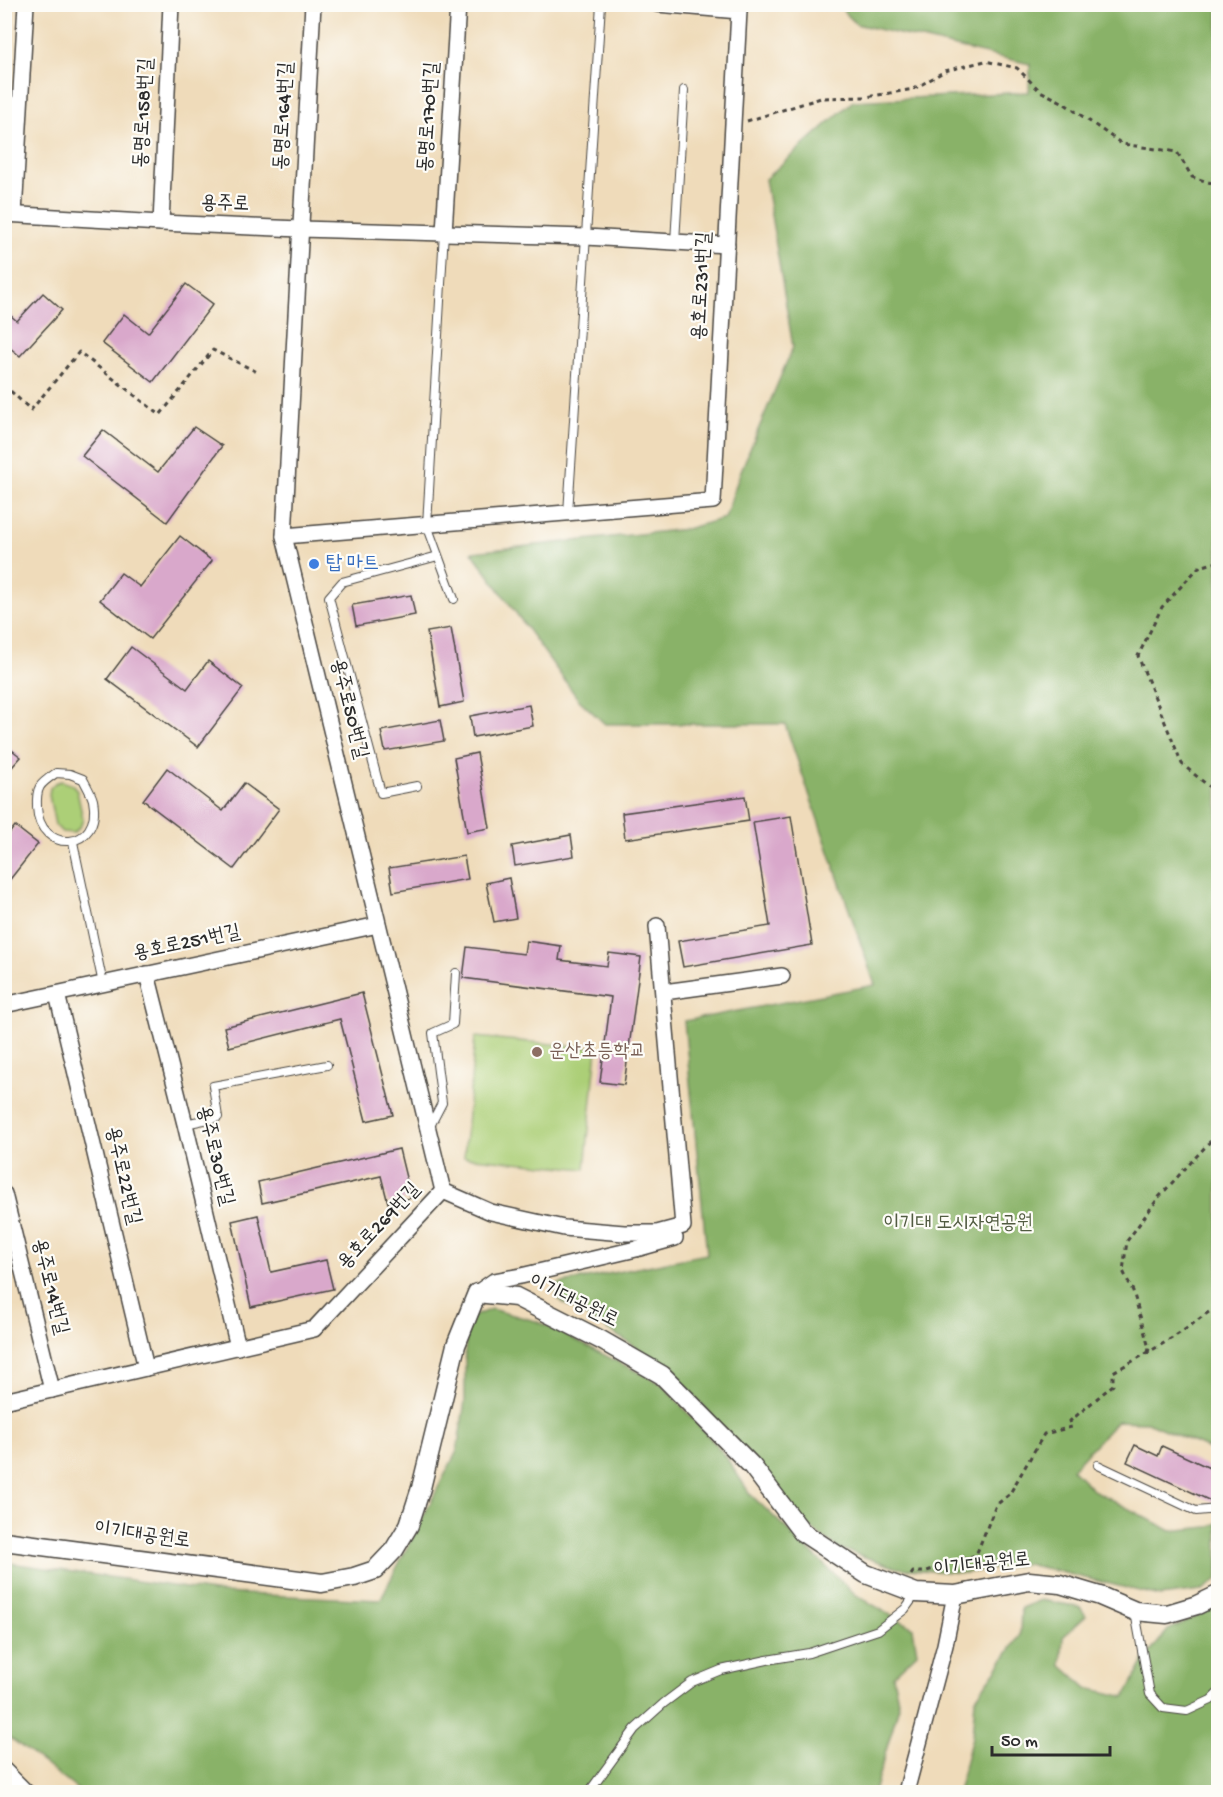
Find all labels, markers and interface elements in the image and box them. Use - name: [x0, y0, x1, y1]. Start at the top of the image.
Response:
- street label: 동명로158번길: [131, 57, 159, 169]
- street label: 동명로164번길: [271, 61, 299, 171]
- street label: 동명로170번길: [415, 61, 445, 173]
- street label: 용주로: [200, 193, 250, 217]
- street label: 용호로231번길: [689, 231, 717, 341]
- place label: 탑 마트: [326, 553, 379, 576]
- marker: 탑 마트: [307, 557, 321, 571]
- street label: 용주로50번길: [324, 657, 372, 761]
- street label: 용호로251번길: [131, 921, 243, 967]
- place label: 운산초등학교: [549, 1041, 646, 1064]
- marker: 운산초등학교: [530, 1045, 544, 1059]
- street label: 용주로30번길: [190, 1104, 238, 1208]
- street label: 용주로22번길: [100, 1125, 144, 1227]
- street label: 용호로269번길: [334, 1179, 426, 1275]
- park label: 이기대 도시자연공원: [883, 1213, 1033, 1236]
- street label: 용주로14번길: [26, 1237, 72, 1337]
- street label: 이기대공원로: [525, 1270, 621, 1334]
- street label: 이기대공원로: [93, 1518, 191, 1554]
- street label: 이기대공원로: [933, 1550, 1031, 1582]
- scale bar: [992, 1719, 1110, 1757]
- text: 50 m: [1001, 1732, 1038, 1753]

